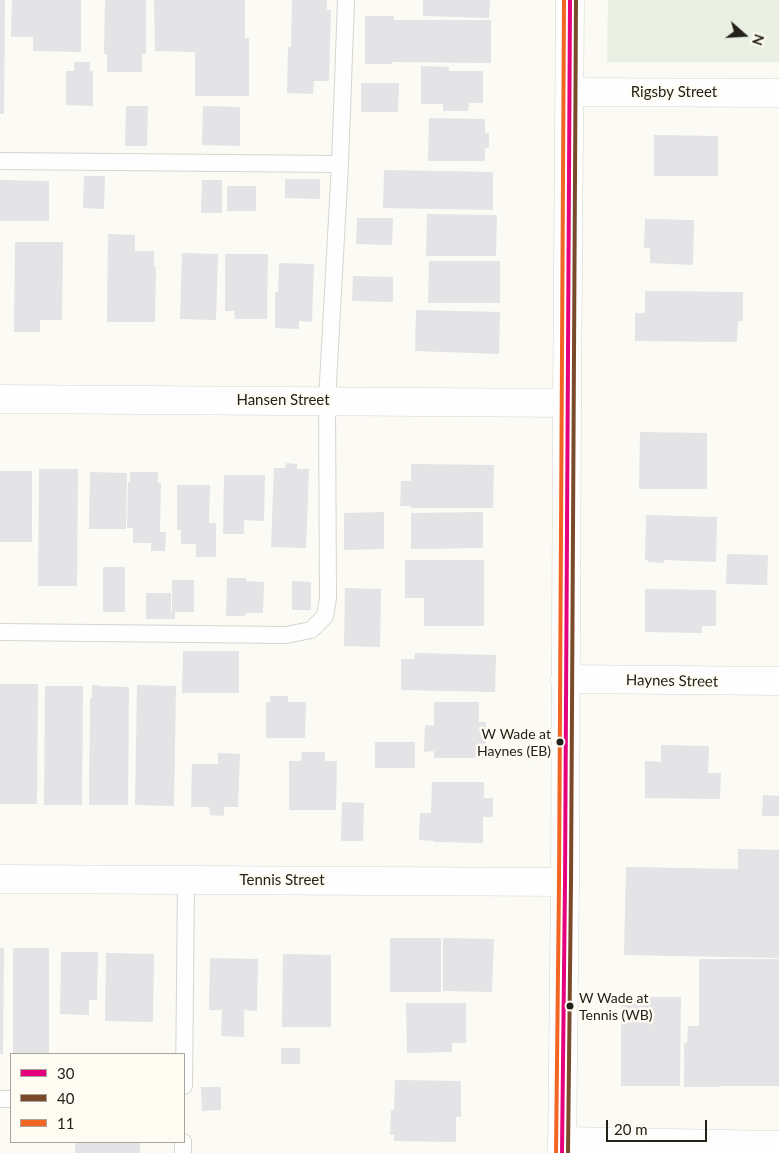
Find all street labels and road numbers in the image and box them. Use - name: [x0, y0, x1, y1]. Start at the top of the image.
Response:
- street label: Rigsby Street: [631, 83, 717, 101]
- street label: Hansen Street: [236, 391, 330, 409]
- street label: Haynes Street: [626, 671, 718, 691]
- street label: Tennis Street: [239, 871, 325, 889]

